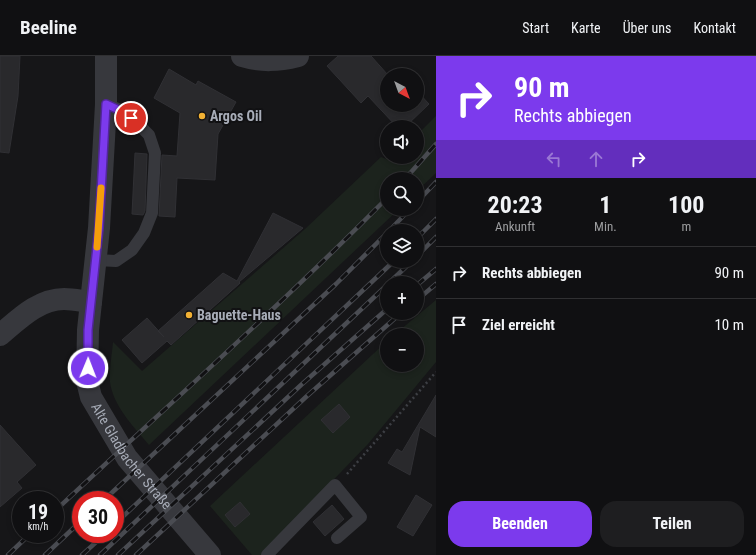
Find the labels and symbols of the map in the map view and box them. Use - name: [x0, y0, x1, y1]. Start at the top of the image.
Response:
- north arrow: [380, 68, 424, 112]
- pin: [114, 101, 148, 135]
- place label: Argos Oil: [210, 108, 262, 124]
- marker: Argos Oil: [197, 111, 207, 121]
- place label: Baguette-Haus: [197, 307, 281, 323]
- marker: Baguette-Haus: [184, 310, 194, 320]
- position arrow: [67, 347, 109, 389]
- street label: Alte Gladbacher Straße: [88, 400, 175, 513]
- speed limit sign: 30: [72, 491, 124, 543]

